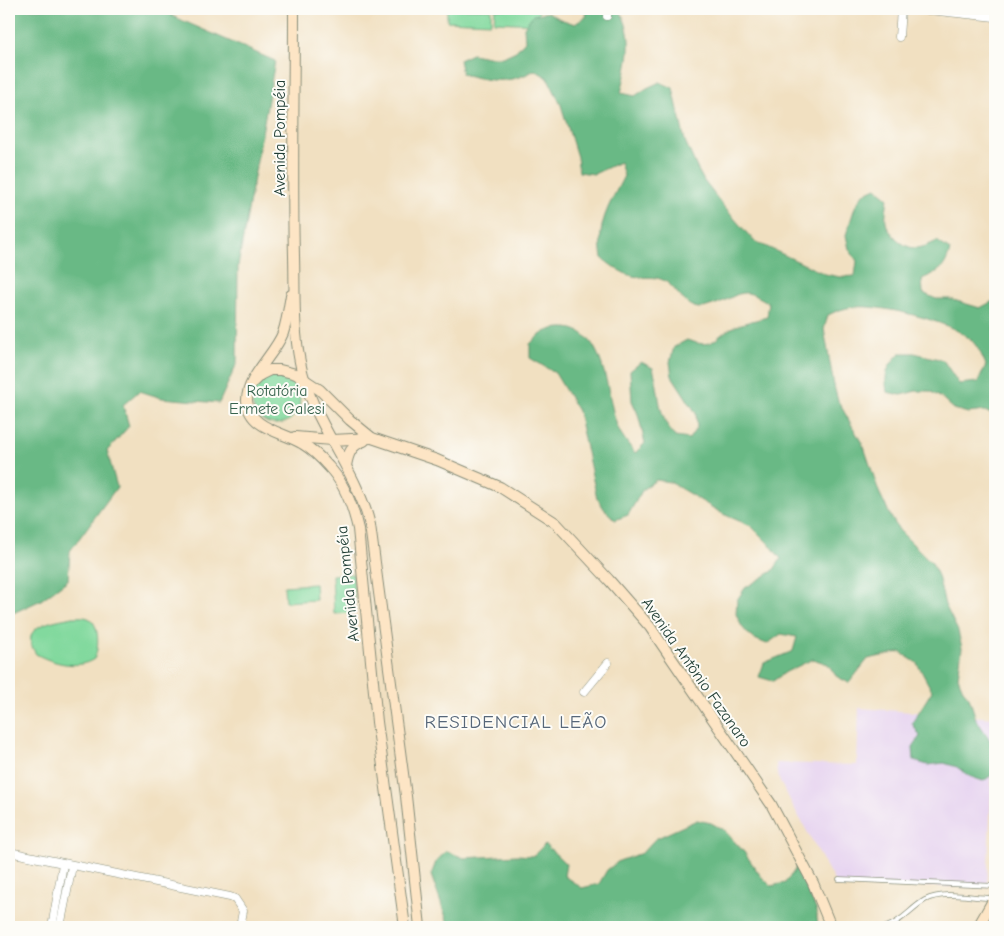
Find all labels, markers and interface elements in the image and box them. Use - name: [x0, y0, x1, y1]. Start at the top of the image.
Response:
- street label: Avenida Pompéia: [271, 80, 289, 196]
- park label: Rotatória Ermete Galesi: [229, 382, 325, 418]
- street label: Avenida Pompéia: [333, 525, 363, 643]
- street label: Avenida Antônio Fazanaro: [638, 594, 755, 751]
- district label: RESIDENCIAL LEÃO: [425, 711, 607, 733]

